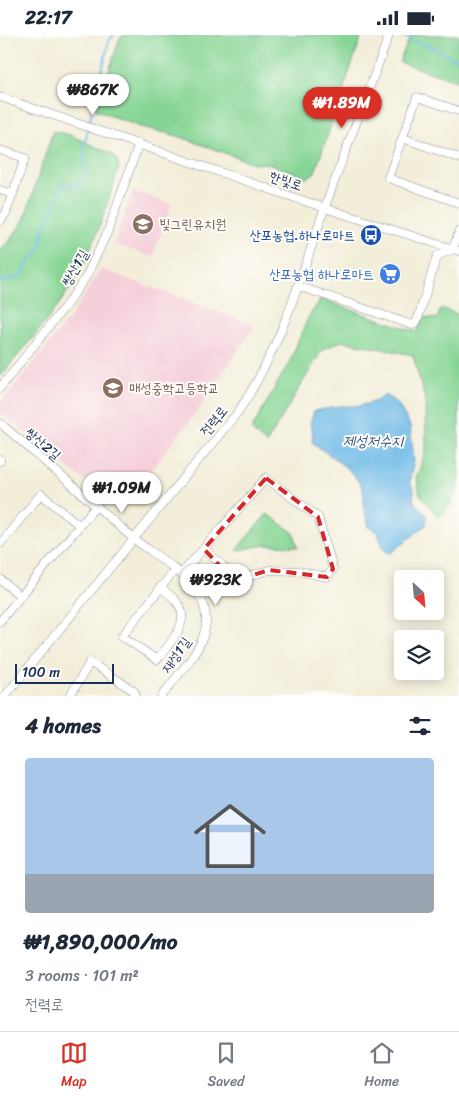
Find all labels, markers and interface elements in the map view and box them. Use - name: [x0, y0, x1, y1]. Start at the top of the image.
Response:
- text: 22:17: [25, 1, 72, 34]
- pin: ₩867K: [58, 73, 128, 116]
- text: ₩867K: [68, 75, 118, 104]
- pin: ₩1.89M: [301, 87, 383, 129]
- text: ₩1.89M: [314, 88, 370, 117]
- street label: 한빛로: [266, 164, 306, 198]
- school or university icon: 빛그린유치원: [131, 212, 155, 236]
- place label: 빛그린유치원: [159, 212, 227, 237]
- place label: 산포농협.하나로마트: [249, 223, 355, 248]
- bus stop icon: 산포농협.하나로마트: [359, 223, 383, 247]
- street label: 쌍산1길: [54, 244, 96, 291]
- place label: 산포농협 하나로마트: [269, 262, 374, 287]
- supermarket icon: 산포농협 하나로마트: [378, 262, 402, 286]
- school or university icon: 매성중학고등학교: [101, 376, 125, 400]
- place label: 매성중학고등학교: [129, 376, 219, 401]
- street label: 전력로: [194, 400, 234, 442]
- street label: 쌍산2길: [19, 421, 68, 468]
- water label: 제성저수지: [343, 428, 405, 454]
- pin: ₩1.09M: [81, 471, 163, 514]
- text: ₩1.09M: [93, 473, 151, 502]
- pin: ₩923K: [181, 563, 251, 606]
- text: ₩923K: [191, 565, 241, 594]
- north arrow: [394, 570, 444, 620]
- map controls: [394, 570, 444, 680]
- button: layers: [394, 630, 444, 680]
- street label: 재성1길: [154, 631, 198, 678]
- text: 100 m: [22, 660, 60, 685]
- scale bar: [15, 661, 114, 684]
- text: 4 homes: [25, 707, 101, 745]
- icon: filters: [406, 712, 434, 740]
- icon: home: [185, 791, 275, 881]
- text: ₩1,890,000/mo: [25, 923, 177, 961]
- text: 3 rooms · 101 m²: [25, 961, 139, 990]
- text: 전력로: [25, 990, 64, 1019]
- tab: Map: [60, 1039, 88, 1094]
- tab: Saved: [208, 1039, 244, 1094]
- tab: Home: [364, 1039, 399, 1094]

